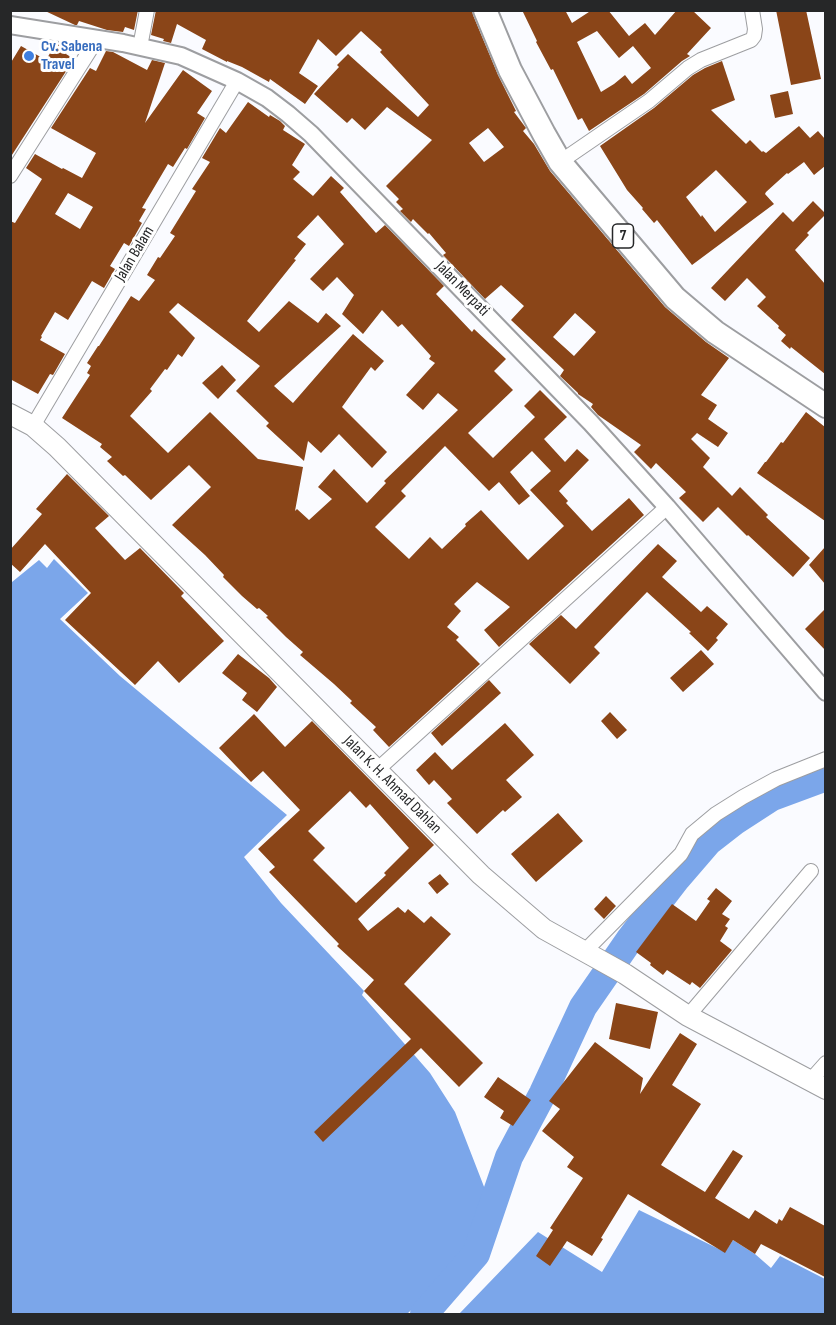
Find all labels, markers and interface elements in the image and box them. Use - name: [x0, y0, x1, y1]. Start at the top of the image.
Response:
- place label: Cv. Sabena Travel: [41, 37, 102, 75]
- marker: Cv. Sabena Travel: [22, 49, 36, 63]
- street label: Jalan Balam: [111, 223, 159, 285]
- road number: 7: [612, 224, 634, 248]
- street label: Jalan Merpati: [431, 257, 493, 321]
- street label: Jalan K. H. Ahmad Dahlan: [339, 732, 445, 838]

